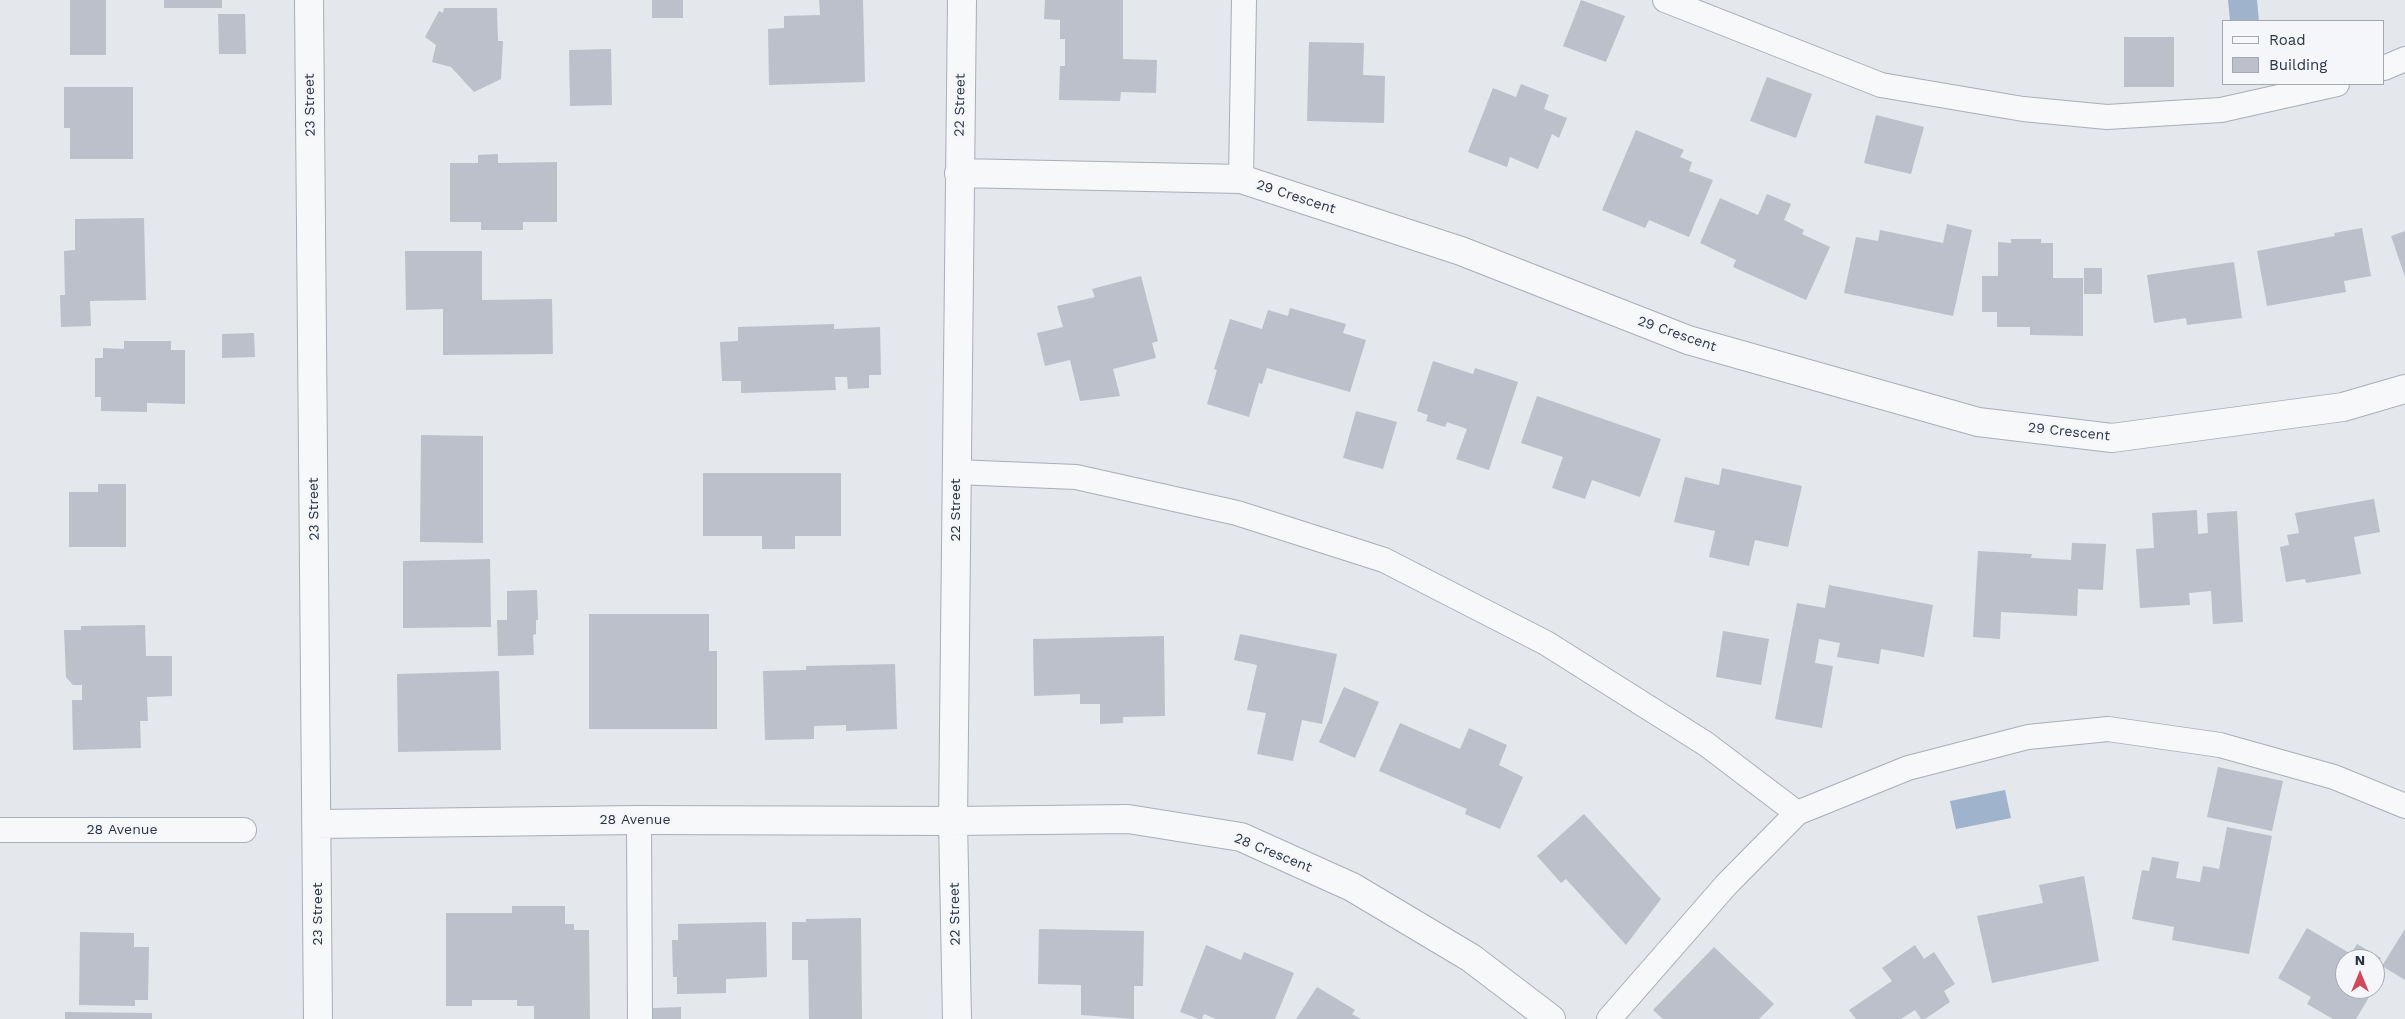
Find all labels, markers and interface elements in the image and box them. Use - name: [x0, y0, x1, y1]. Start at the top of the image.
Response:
- legend: [2222, 20, 2385, 85]
- text: Road: [2269, 31, 2306, 49]
- text: Building: [2269, 56, 2327, 74]
- street label: 23 Street: [301, 73, 319, 137]
- street label: 22 Street: [951, 73, 969, 137]
- street label: 29 Crescent: [1254, 176, 1338, 218]
- street label: 29 Crescent: [1635, 313, 1719, 355]
- street label: 29 Crescent: [2027, 419, 2111, 445]
- street label: 23 Street: [305, 477, 323, 541]
- street label: 22 Street: [948, 478, 964, 542]
- street label: 28 Avenue: [599, 812, 671, 828]
- street label: 28 Avenue: [86, 822, 158, 838]
- street label: 28 Crescent: [1232, 830, 1314, 876]
- street label: 23 Street: [310, 882, 326, 946]
- street label: 22 Street: [946, 882, 964, 946]
- north arrow: [2335, 949, 2385, 999]
- text: N: [2355, 952, 2365, 968]

